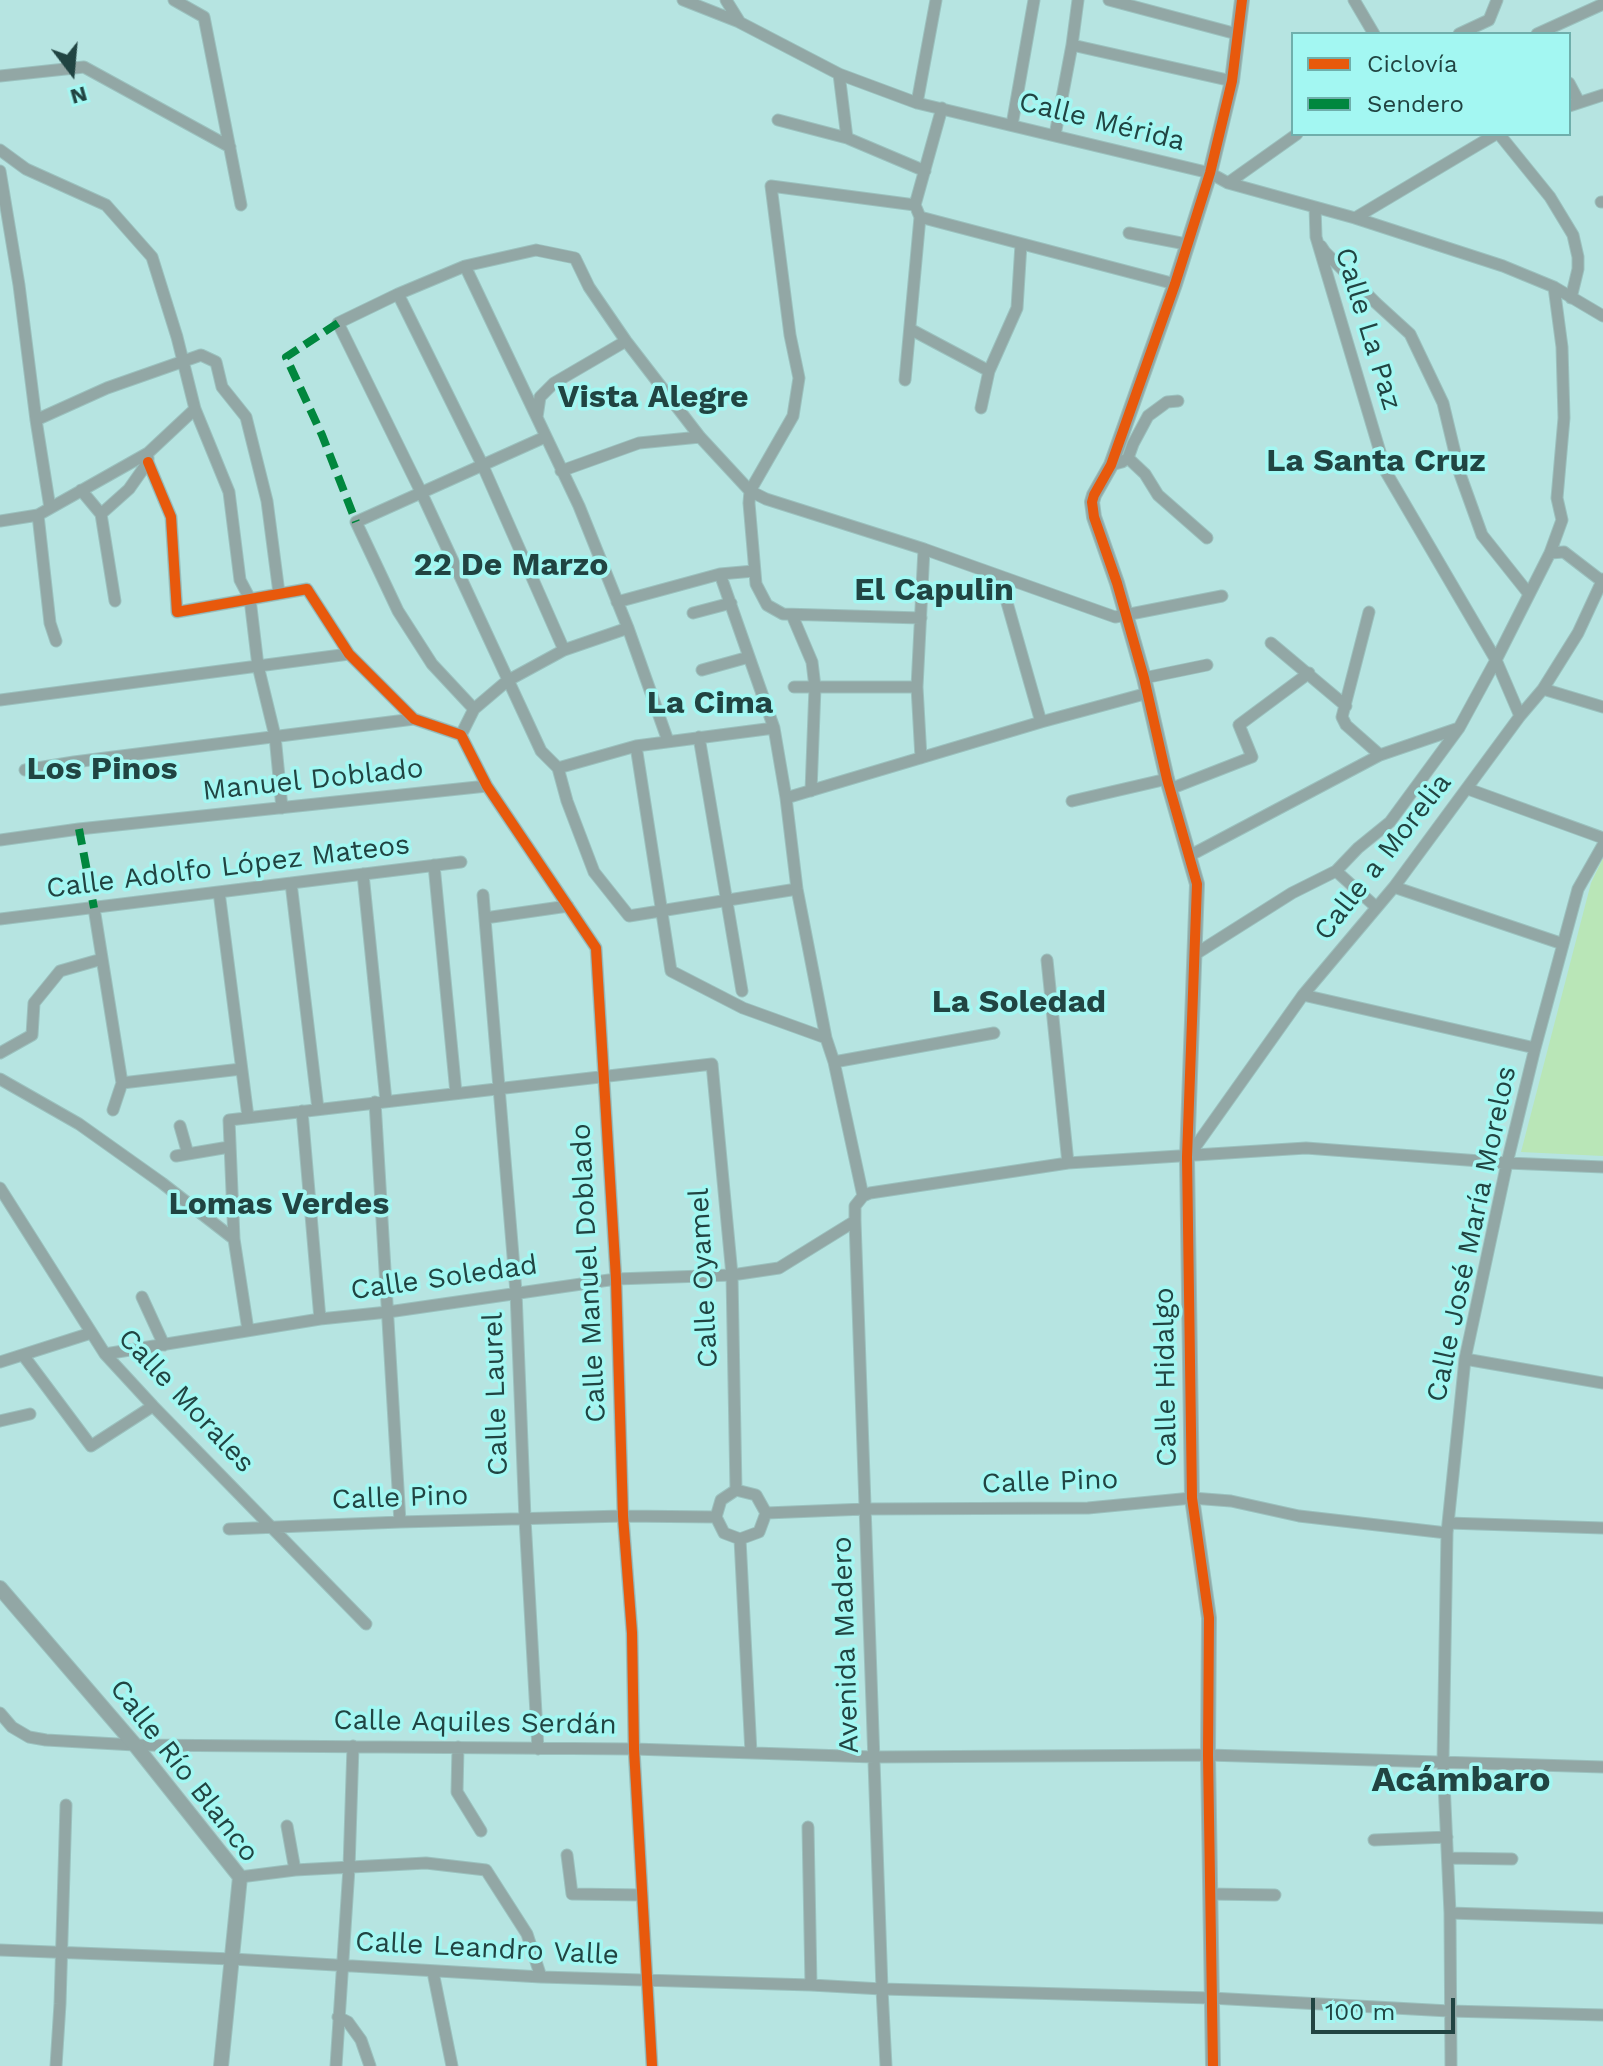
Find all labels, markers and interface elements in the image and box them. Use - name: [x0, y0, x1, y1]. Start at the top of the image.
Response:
- north arrow: [32, 32, 112, 112]
- legend: [1291, 32, 1571, 136]
- text: Ciclovía: [1367, 50, 1457, 78]
- text: N: [67, 81, 90, 110]
- street label: Calle Mérida: [1015, 85, 1189, 159]
- text: Sendero: [1367, 90, 1464, 118]
- street label: Calle La Paz: [1327, 244, 1409, 414]
- district label: Vista Alegre: [558, 379, 748, 417]
- district label: La Santa Cruz: [1266, 443, 1486, 481]
- district label: 22 De Marzo: [414, 547, 608, 585]
- district label: El Capulin: [854, 572, 1014, 610]
- district label: La Cima: [647, 685, 773, 723]
- district label: Los Pinos: [26, 751, 178, 789]
- street label: Manuel Doblado: [201, 752, 425, 808]
- street label: Calle a Morelia: [1307, 767, 1459, 947]
- street label: Calle Adolfo López Mateos: [44, 828, 412, 906]
- district label: La Soledad: [932, 984, 1106, 1022]
- street label: Calle José María Morelos: [1420, 1063, 1524, 1405]
- street label: Calle Manuel Doblado: [564, 1122, 614, 1424]
- district label: Lomas Verdes: [169, 1186, 389, 1224]
- street label: Calle Oyamel: [683, 1187, 725, 1369]
- street label: Calle Soledad: [348, 1248, 540, 1308]
- street label: Calle Hidalgo: [1148, 1287, 1184, 1467]
- street label: Calle Laurel: [476, 1312, 516, 1476]
- street label: Calle Morales: [111, 1322, 261, 1480]
- street label: Calle Pino: [981, 1463, 1119, 1501]
- street label: Calle Pino: [331, 1479, 469, 1517]
- street label: Avenida Madero: [825, 1536, 867, 1754]
- street label: Calle Río Blanco: [102, 1673, 266, 1869]
- street label: Calle Aquiles Serdán: [333, 1704, 617, 1742]
- district label: Acámbaro: [1371, 1758, 1551, 1802]
- street label: Calle Leandro Valle: [354, 1925, 620, 1973]
- scale bar: [1315, 1982, 1459, 2032]
- text: 100 m: [1325, 1998, 1395, 2026]

